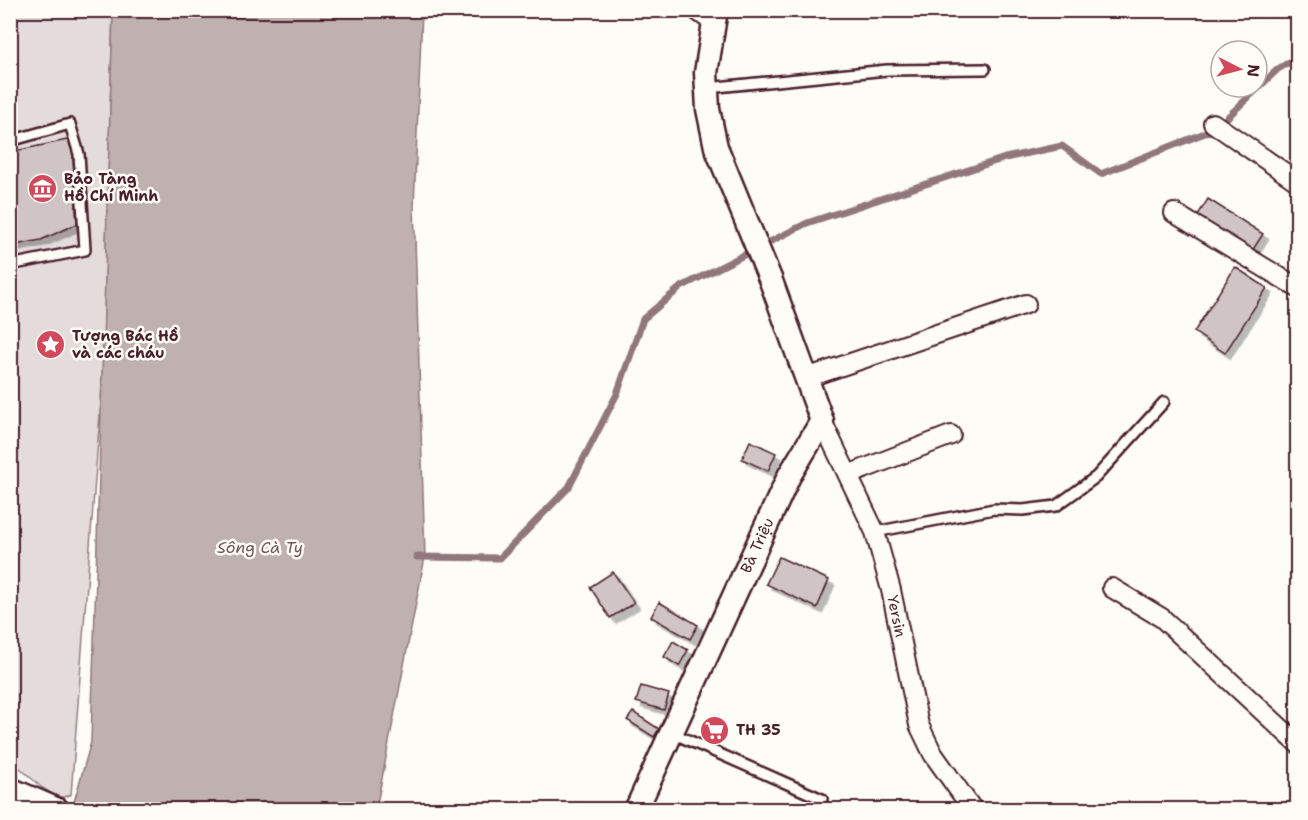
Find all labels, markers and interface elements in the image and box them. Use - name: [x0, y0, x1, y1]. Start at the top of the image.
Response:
- north arrow: [1209, 39, 1269, 99]
- text: N: [1242, 63, 1265, 78]
- place label: Bảo Tàng Hồ Chí Minh: [64, 169, 158, 206]
- museum icon: Bảo Tàng Hồ Chí Minh: [27, 172, 59, 204]
- place label: Tượng Bác Hồ và các cháu: [72, 326, 179, 363]
- place icon: Tượng Bác Hồ và các cháu: [35, 329, 67, 361]
- street label: Bà Triệu: [736, 515, 779, 576]
- water label: Sông Cà Ty: [217, 537, 303, 558]
- street label: Yersin: [882, 593, 911, 639]
- supermarket icon: TH 35: [699, 714, 731, 746]
- place label: TH 35: [736, 720, 781, 740]

